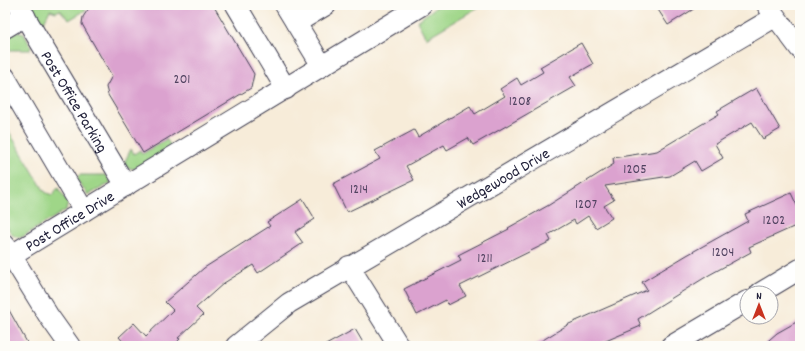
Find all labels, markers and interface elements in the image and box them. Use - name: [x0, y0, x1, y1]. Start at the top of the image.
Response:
- street label: Post Office Parking: [34, 47, 113, 158]
- house number: 201: [174, 70, 190, 90]
- house number: 1208: [509, 92, 532, 112]
- street label: Wedgewood Drive: [453, 143, 555, 216]
- house number: 1205: [623, 160, 647, 180]
- house number: 1214: [350, 180, 368, 200]
- street label: Post Office Drive: [21, 186, 120, 258]
- house number: 1207: [575, 195, 597, 215]
- house number: 1202: [763, 211, 785, 231]
- house number: 1204: [712, 243, 734, 263]
- house number: 1211: [477, 249, 493, 269]
- north arrow: [739, 285, 779, 325]
- text: N: [756, 289, 762, 305]

